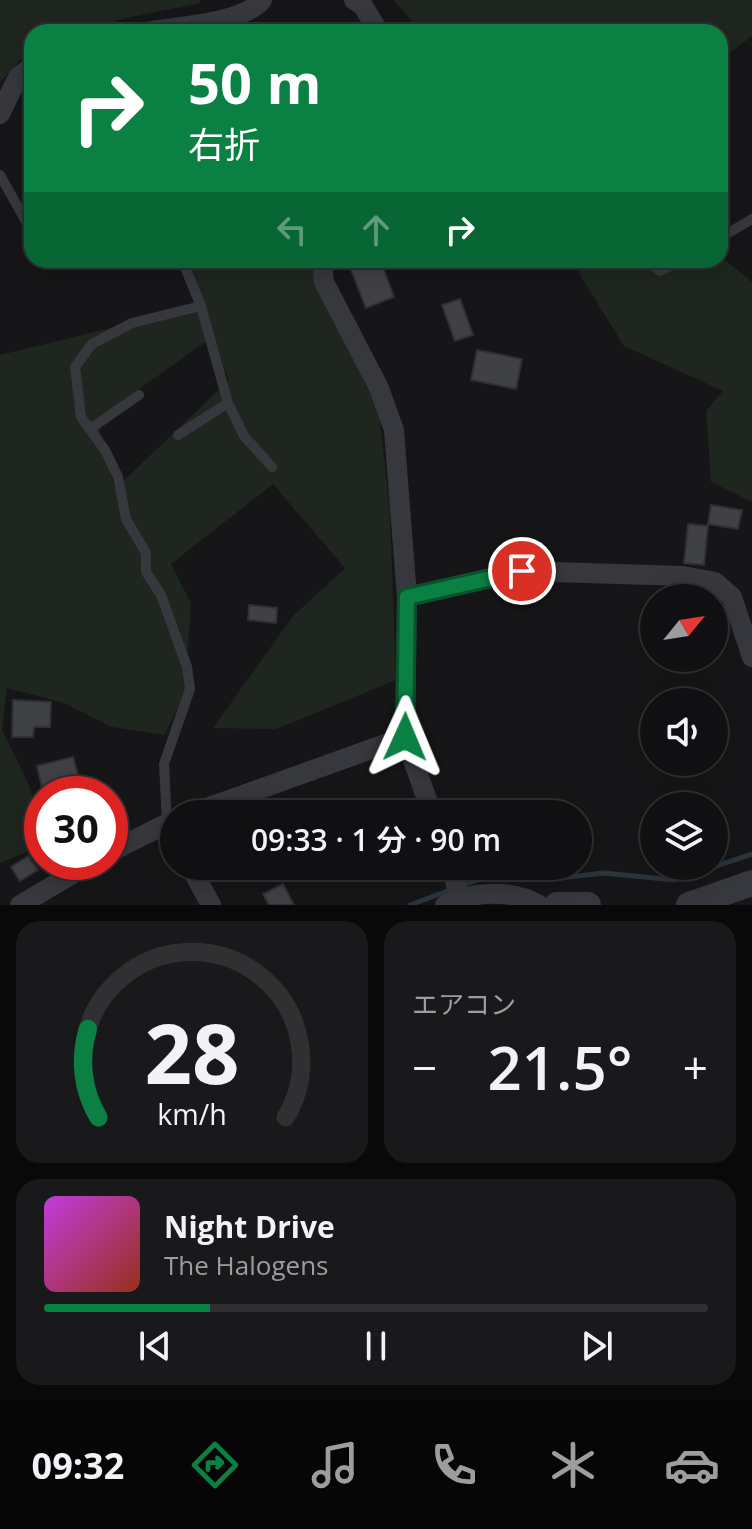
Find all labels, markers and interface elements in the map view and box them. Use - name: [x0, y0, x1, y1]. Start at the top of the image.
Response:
- text: 50 m: [188, 44, 322, 120]
- icon: right: [56, 56, 160, 160]
- text: 右折: [188, 120, 260, 169]
- icon: left: [270, 208, 314, 252]
- icon: ahead: [354, 208, 398, 252]
- icon: right: [438, 208, 482, 252]
- pin: [488, 537, 556, 605]
- icon: arrive: [500, 549, 544, 593]
- north arrow: [640, 584, 728, 672]
- map controls: [640, 584, 728, 880]
- button: sound: [640, 688, 728, 776]
- position arrow: [363, 695, 447, 779]
- speed limit sign: 30: [24, 776, 128, 880]
- button: layers: [640, 792, 728, 880]
- text: 09:33 · 1 分 · 90 m: [251, 819, 501, 860]
- text: エアコン: [412, 986, 516, 1022]
- text: 28: [144, 995, 240, 1108]
- text: 21.5°: [487, 1026, 633, 1108]
- text: −: [412, 1037, 437, 1097]
- text: +: [683, 1037, 708, 1097]
- text: km/h: [157, 1094, 227, 1133]
- text: Night Drive: [164, 1206, 335, 1247]
- text: The Halogens: [164, 1247, 329, 1283]
- icon: previous: [133, 1324, 177, 1368]
- icon: pause: [354, 1324, 398, 1368]
- icon: next: [575, 1324, 619, 1368]
- icon: directions: [187, 1437, 243, 1493]
- icon: music: [307, 1437, 363, 1493]
- icon: phone: [426, 1437, 482, 1493]
- icon: climate: [545, 1437, 601, 1493]
- icon: car: [664, 1437, 720, 1493]
- text: 09:32: [32, 1441, 124, 1490]

